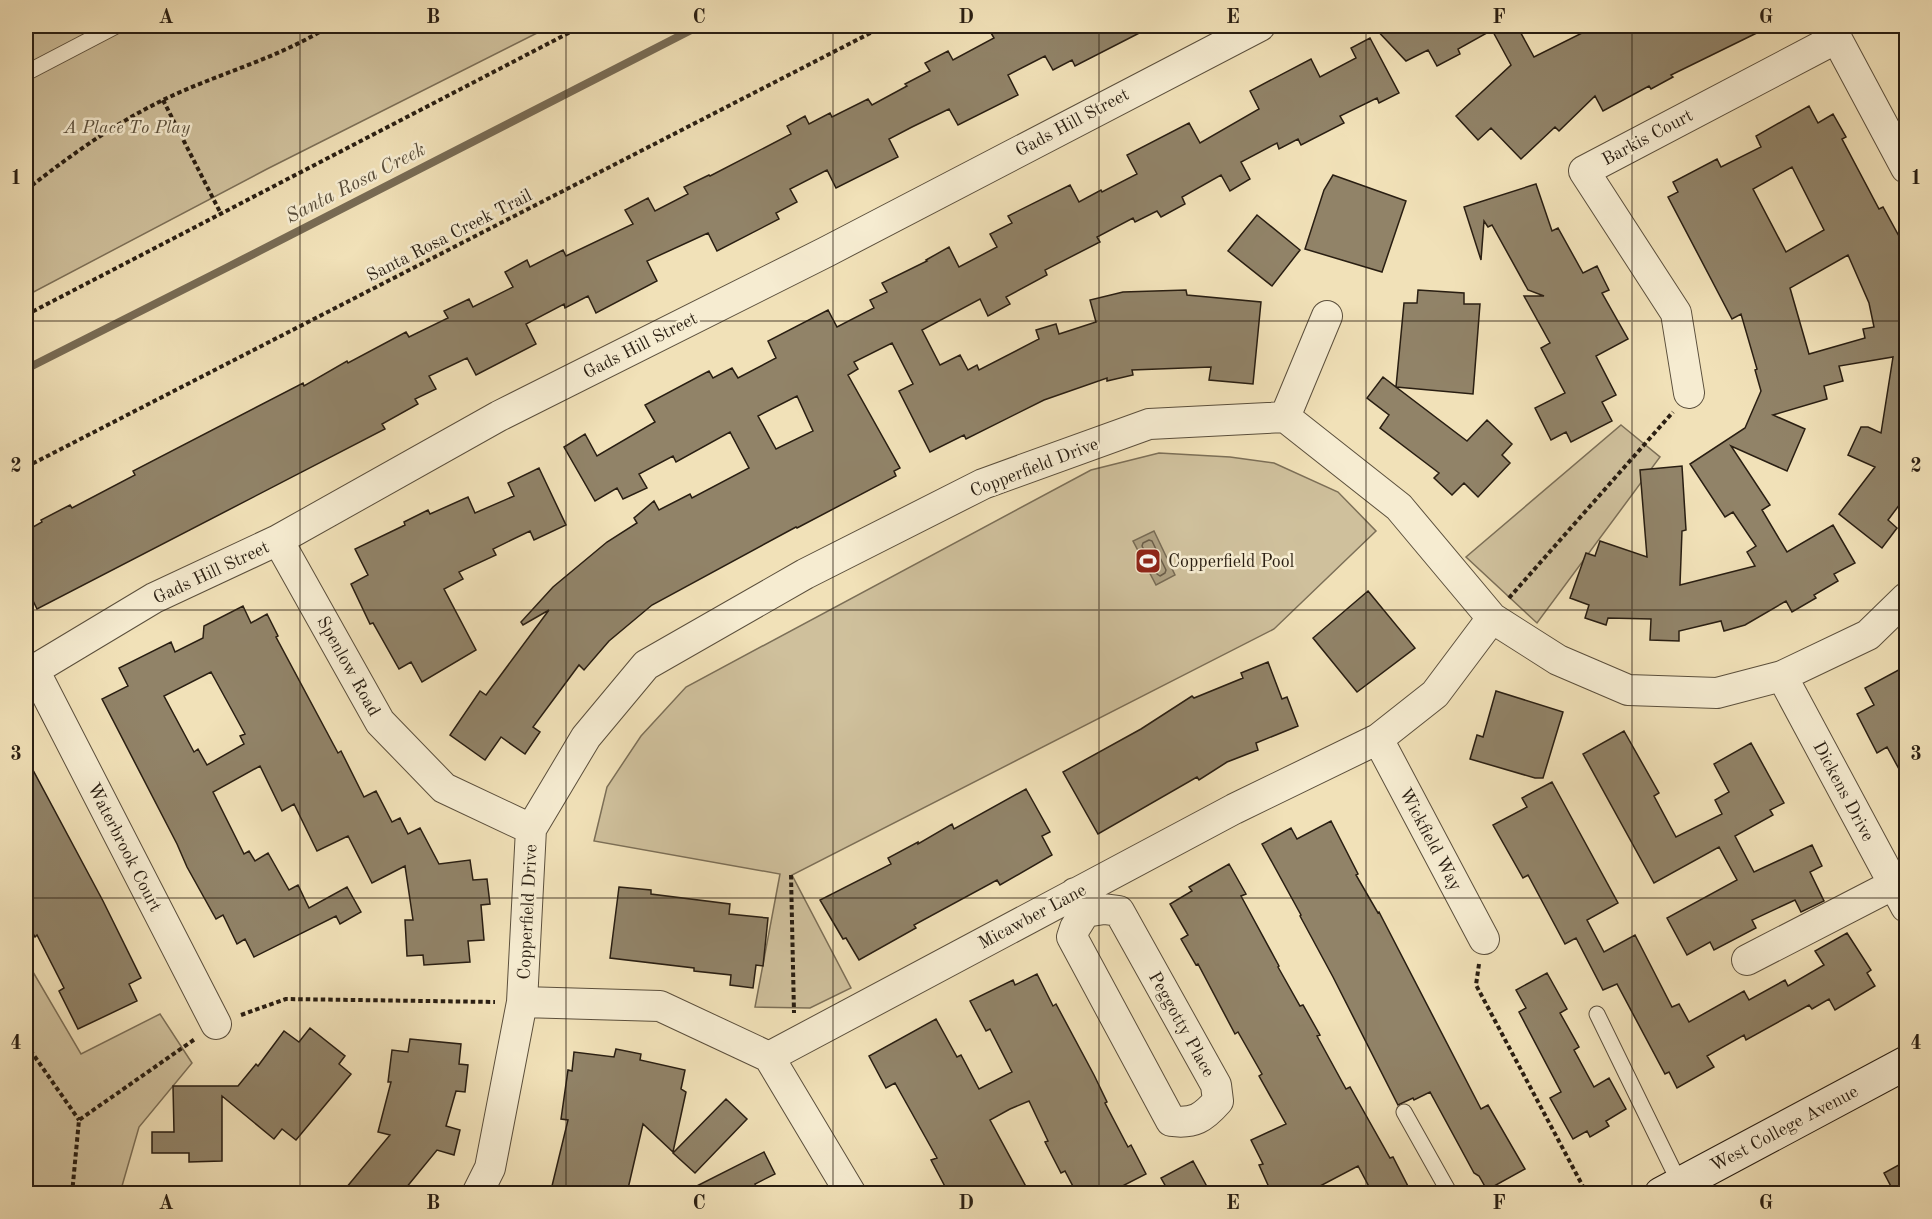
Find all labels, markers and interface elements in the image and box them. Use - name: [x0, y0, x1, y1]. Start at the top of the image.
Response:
- text: A: [158, 8, 174, 28]
- text: B: [426, 8, 440, 28]
- text: C: [692, 8, 706, 28]
- text: D: [958, 8, 974, 28]
- text: E: [1226, 8, 1240, 28]
- text: F: [1492, 8, 1506, 28]
- text: G: [1759, 8, 1773, 28]
- street label: Gads Hill Street: [1013, 85, 1132, 160]
- street label: Barkis Court: [1599, 106, 1696, 169]
- park label: A Place To Play: [63, 119, 191, 137]
- water label: Santa Rosa Creek: [283, 140, 429, 228]
- text: 1: [10, 169, 22, 189]
- text: 1: [1910, 169, 1922, 189]
- street label: Santa Rosa Creek Trail: [364, 186, 535, 285]
- street label: Gads Hill Street: [580, 309, 700, 382]
- street label: Copperfield Drive: [968, 435, 1101, 501]
- text: 2: [10, 457, 22, 477]
- text: 2: [1910, 457, 1922, 477]
- street label: Gads Hill Street: [151, 538, 272, 608]
- sports icon: Copperfield Pool: [1133, 546, 1163, 576]
- place label: Copperfield Pool: [1168, 553, 1295, 571]
- street label: Spenlow Road: [313, 614, 383, 719]
- street label: Dickens Drive: [1809, 739, 1877, 844]
- text: 3: [10, 745, 22, 765]
- text: 3: [1910, 745, 1922, 765]
- street label: Waterbrook Court: [84, 780, 164, 915]
- street label: Wickfield Way: [1396, 785, 1465, 894]
- street label: Copperfield Drive: [515, 844, 541, 980]
- street label: Micawber Lane: [976, 881, 1089, 953]
- street label: Peggotty Place: [1145, 969, 1217, 1080]
- text: 4: [10, 1034, 22, 1054]
- text: 4: [1910, 1034, 1922, 1054]
- street label: West College Avenue: [1708, 1082, 1861, 1175]
- text: A: [158, 1194, 174, 1214]
- text: B: [426, 1194, 440, 1214]
- text: C: [692, 1194, 706, 1214]
- text: D: [958, 1194, 974, 1214]
- text: E: [1226, 1194, 1240, 1214]
- text: F: [1492, 1194, 1506, 1214]
- text: G: [1759, 1194, 1773, 1214]

